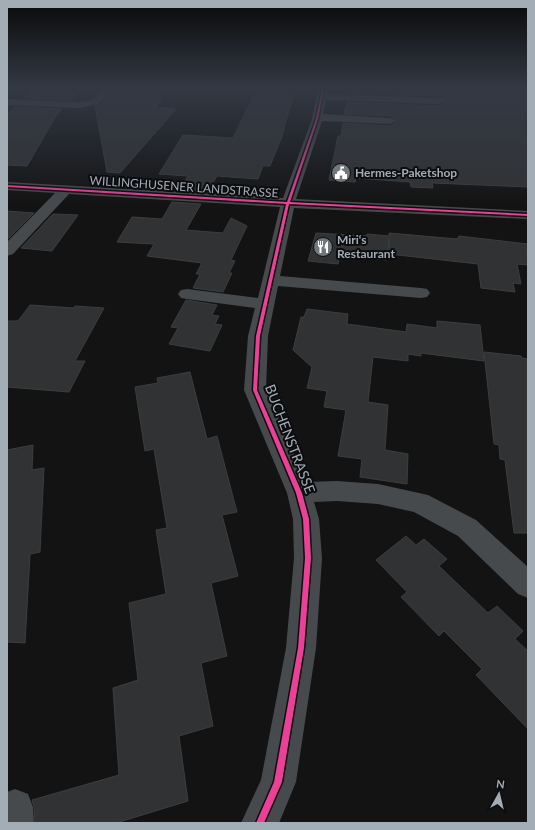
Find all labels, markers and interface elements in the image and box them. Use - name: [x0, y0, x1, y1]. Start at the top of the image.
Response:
- public building icon: Hermes-Paketshop: [330, 162, 352, 184]
- place label: Hermes-Paketshop: [355, 165, 457, 180]
- street label: WILLINGHUSENER LANDSTRASSE: [89, 172, 279, 201]
- place label: Miri‘s Restaurant: [337, 232, 395, 261]
- restaurant icon: Miri‘s Restaurant: [312, 236, 334, 258]
- street label: BUCHENSTRASSE: [262, 382, 319, 496]
- north arrow: [479, 774, 519, 814]
- text: N: [495, 777, 506, 791]

